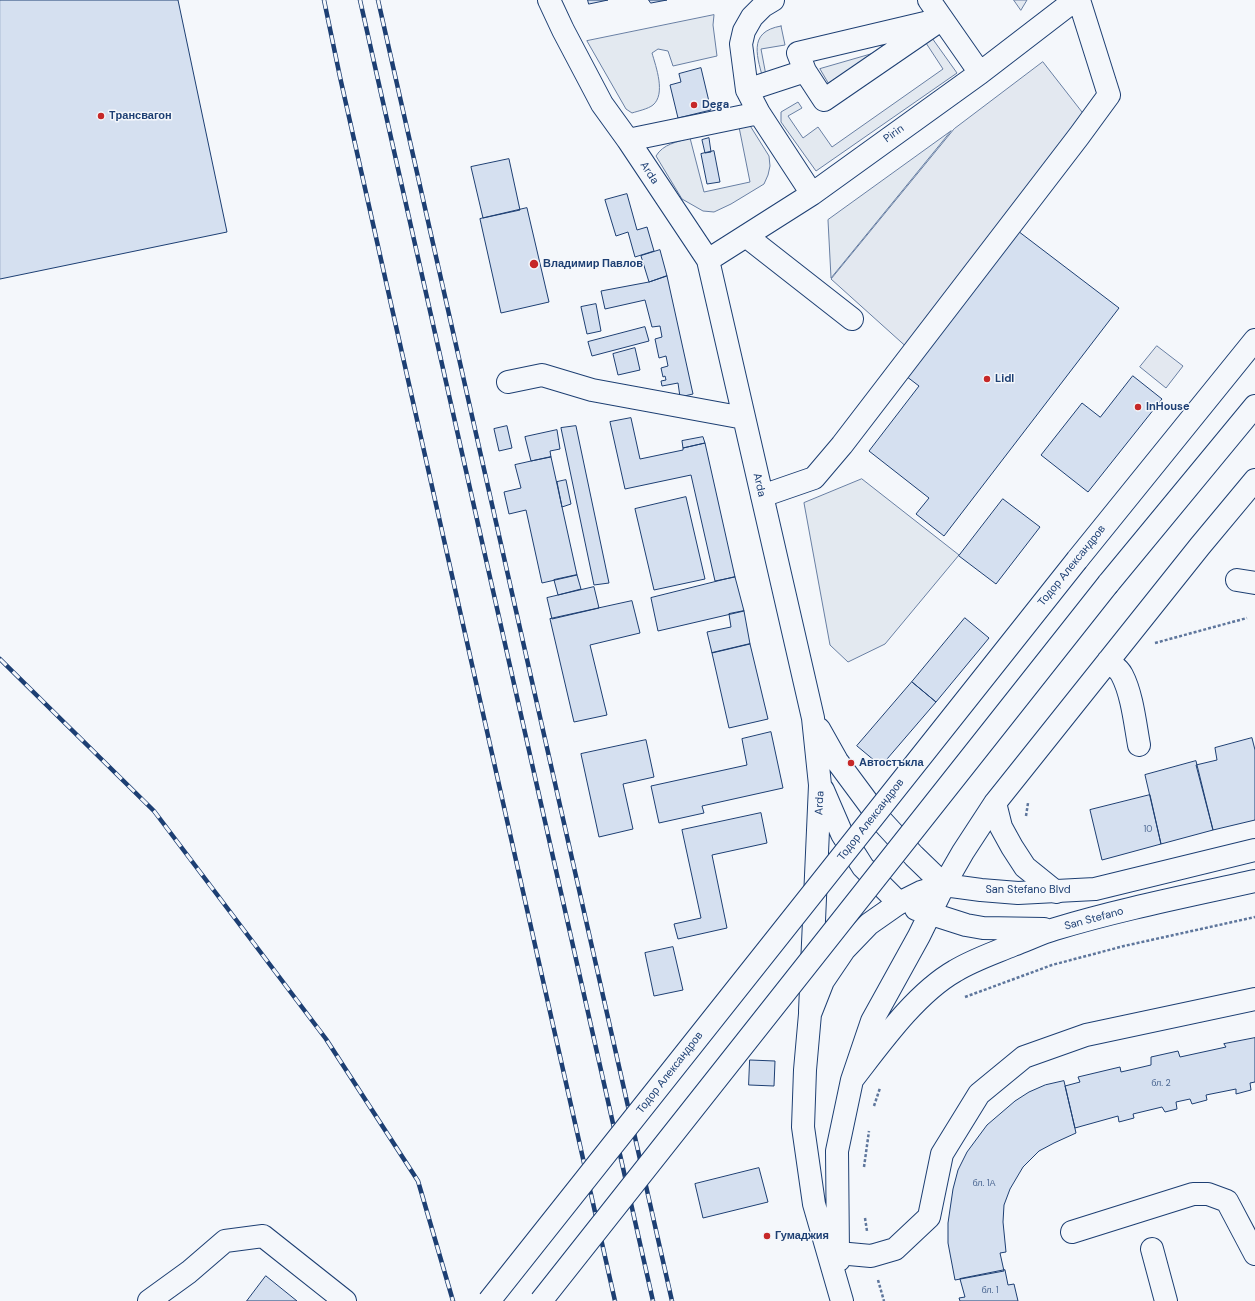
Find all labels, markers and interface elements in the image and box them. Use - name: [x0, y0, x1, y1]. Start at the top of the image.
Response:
- place label: Dega: [702, 98, 729, 112]
- marker: Dega: [689, 100, 699, 110]
- place label: Tрансвагон: [109, 109, 172, 123]
- marker: Tрансвагон: [96, 111, 106, 121]
- street label: Pirin: [881, 122, 907, 146]
- street label: Arda: [637, 159, 661, 187]
- place label: Владимир Павлов: [543, 257, 643, 271]
- marker: Владимир Павлов: [528, 258, 540, 270]
- place label: Lidl: [995, 372, 1014, 386]
- marker: Lidl: [982, 374, 992, 384]
- place label: InHouse: [1146, 400, 1190, 414]
- marker: InHouse: [1133, 402, 1143, 412]
- street label: Arda: [750, 472, 768, 498]
- street label: Тодор Александров: [1035, 523, 1109, 609]
- place label: Автостъкла: [859, 756, 924, 770]
- marker: Автостъкла: [846, 758, 856, 768]
- street label: Тодор Александров: [835, 776, 907, 864]
- street label: Arda: [813, 791, 827, 815]
- house number: 10: [1144, 825, 1152, 835]
- street label: San Stefano Blvd: [985, 883, 1071, 897]
- street label: San Stefano: [1063, 905, 1125, 933]
- street label: Тодор Александров: [634, 1029, 706, 1117]
- house number: бл. 2: [1151, 1079, 1171, 1089]
- house number: бл. 1А: [973, 1179, 995, 1189]
- place label: Гумаджия: [775, 1229, 829, 1243]
- marker: Гумаджия: [762, 1231, 772, 1241]
- house number: бл. 1: [982, 1286, 998, 1296]

